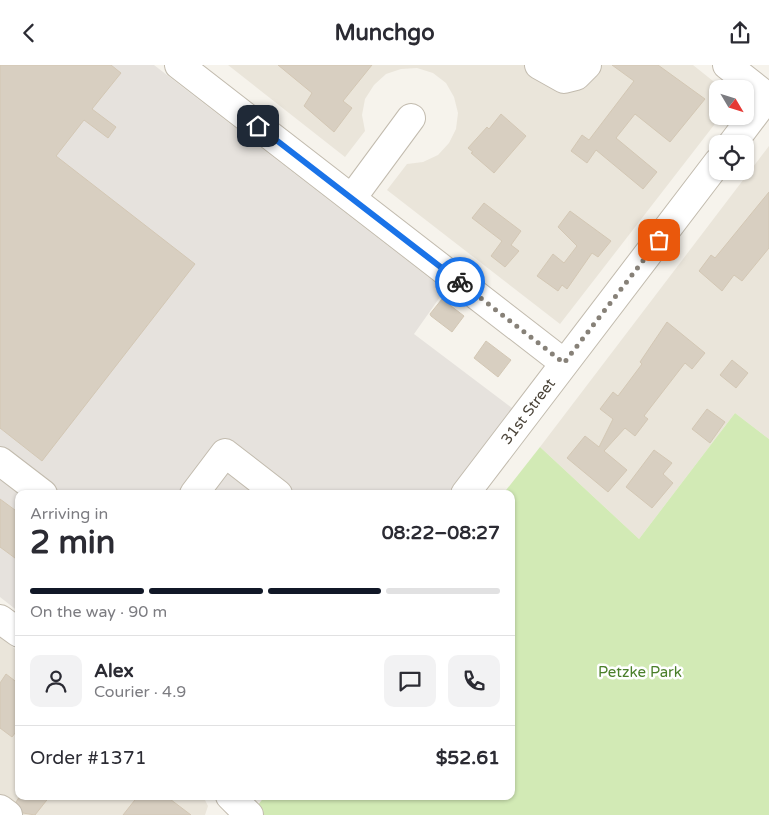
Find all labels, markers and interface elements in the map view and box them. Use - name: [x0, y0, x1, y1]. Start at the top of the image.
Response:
- icon: back: [15, 19, 43, 47]
- icon: share: [726, 19, 754, 47]
- text: Munchgo: [334, 20, 435, 46]
- north arrow: [709, 80, 754, 125]
- map controls: [709, 80, 754, 180]
- pin: [237, 105, 279, 147]
- icon: home: [244, 112, 272, 140]
- button: locate: [709, 135, 754, 180]
- pin: [638, 219, 680, 261]
- icon: bag: [645, 226, 673, 254]
- courier: [435, 257, 485, 307]
- icon: bike: [446, 268, 474, 296]
- street label: 31st Street: [497, 374, 559, 448]
- text: Arriving in: [30, 504, 108, 524]
- text: 08:22–08:27: [382, 522, 500, 544]
- text: 2 min: [30, 524, 115, 562]
- text: On the way · 90 m: [30, 602, 167, 622]
- button: person: [30, 655, 82, 707]
- button: chat: [384, 655, 436, 707]
- button: phone: [448, 655, 500, 707]
- text: Alex: [94, 660, 134, 682]
- park label: Petzke Park: [598, 663, 682, 681]
- text: Courier · 4.9: [94, 682, 186, 702]
- text: Order #1371: [30, 747, 147, 769]
- text: $52.61: [436, 747, 500, 769]

